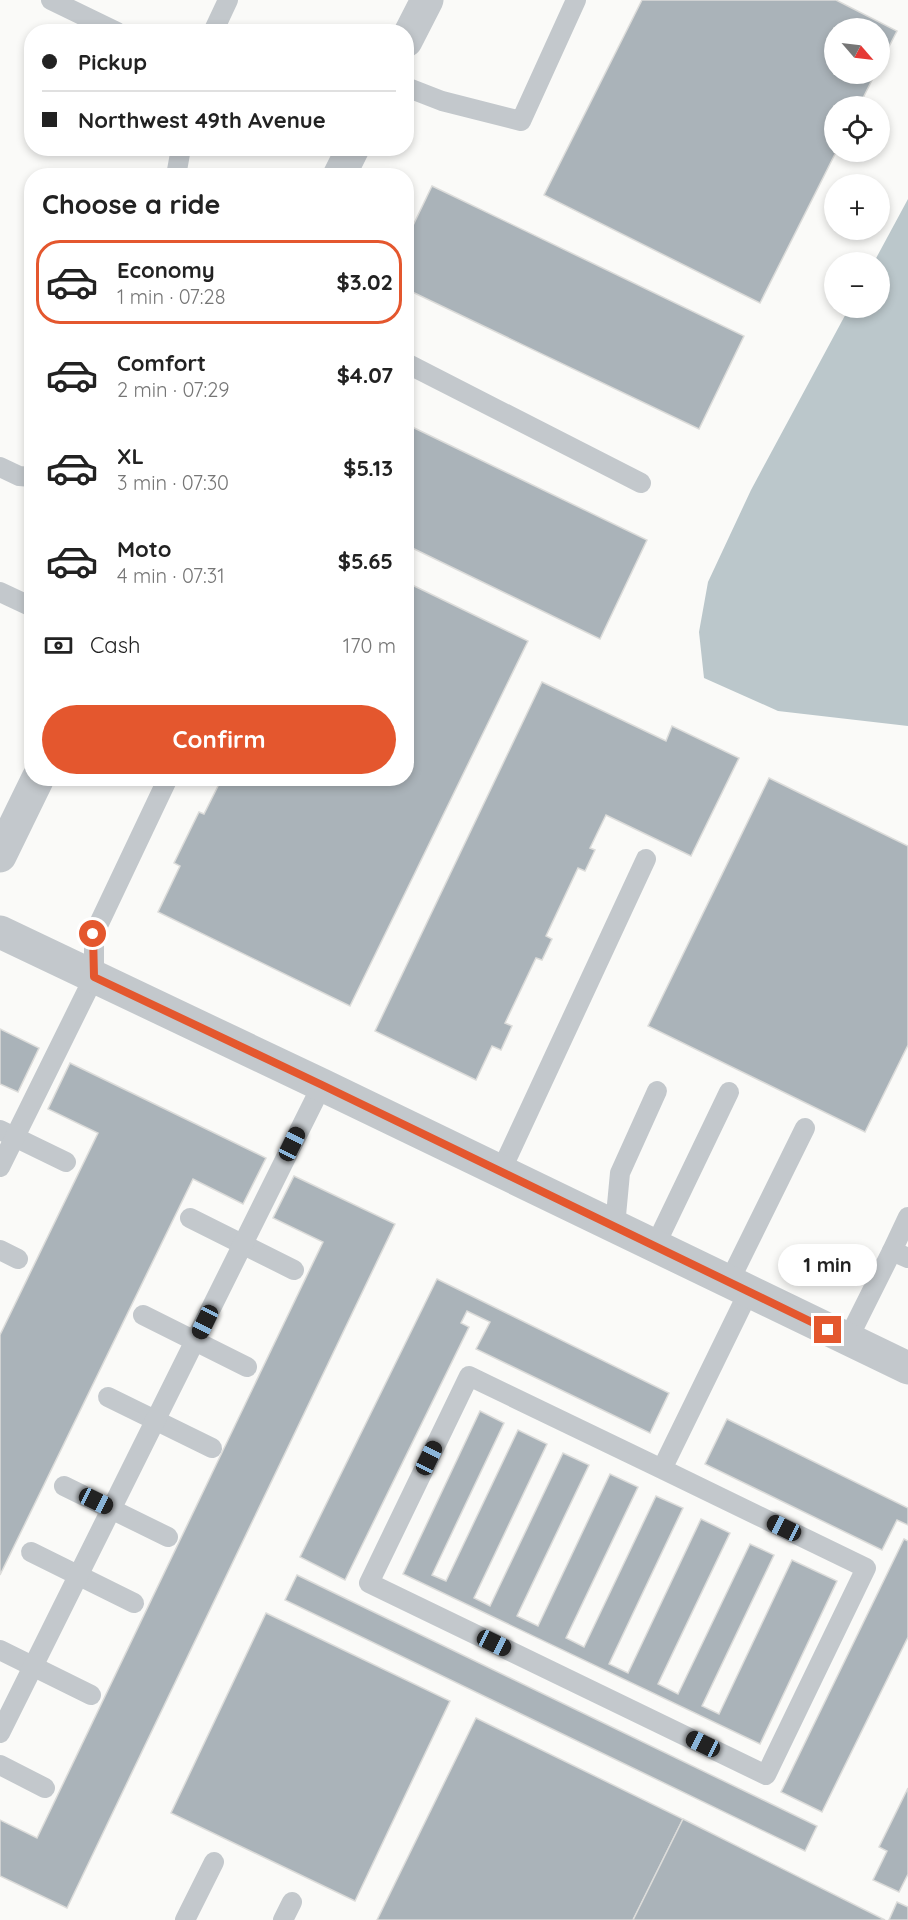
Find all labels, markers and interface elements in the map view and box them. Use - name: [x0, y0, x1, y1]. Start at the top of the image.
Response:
- north arrow: [824, 18, 890, 84]
- map controls: [824, 18, 890, 318]
- text: Pickup: [78, 48, 147, 76]
- button: locate: [824, 96, 890, 162]
- text: Northwest 49th Avenue: [78, 106, 326, 134]
- button: +: [824, 174, 890, 240]
- text: Choose a ride: [42, 187, 220, 221]
- button: −: [824, 252, 890, 318]
- icon: car: [45, 255, 99, 309]
- text: Economy: [117, 256, 215, 284]
- text: $3.02: [337, 268, 393, 296]
- text: 1 min · 07:28: [117, 284, 225, 309]
- icon: car: [45, 348, 99, 402]
- text: Comfort: [117, 349, 206, 377]
- text: $4.07: [337, 361, 393, 389]
- text: 2 min · 07:29: [117, 377, 229, 402]
- icon: car: [45, 441, 99, 495]
- text: XL: [117, 442, 144, 470]
- text: $5.13: [343, 454, 393, 482]
- text: 3 min · 07:30: [117, 470, 229, 495]
- icon: car: [45, 534, 99, 588]
- text: Moto: [117, 535, 171, 563]
- text: $5.65: [338, 547, 393, 575]
- text: 4 min · 07:31: [117, 563, 225, 588]
- icon: cash: [42, 629, 75, 662]
- text: Cash: [90, 631, 141, 659]
- text: 170 m: [343, 633, 396, 658]
- button: Confirm: [42, 705, 396, 774]
- route start: [79, 920, 106, 947]
- car: [276, 1124, 308, 1164]
- callout: 1 min: [778, 1243, 878, 1285]
- text: 1 min: [803, 1252, 852, 1277]
- car: [189, 1302, 221, 1342]
- route end: [814, 1316, 841, 1343]
- car: [413, 1438, 445, 1478]
- car: [76, 1485, 116, 1517]
- car: [764, 1512, 804, 1544]
- car: [474, 1627, 514, 1659]
- car: [683, 1728, 723, 1760]

